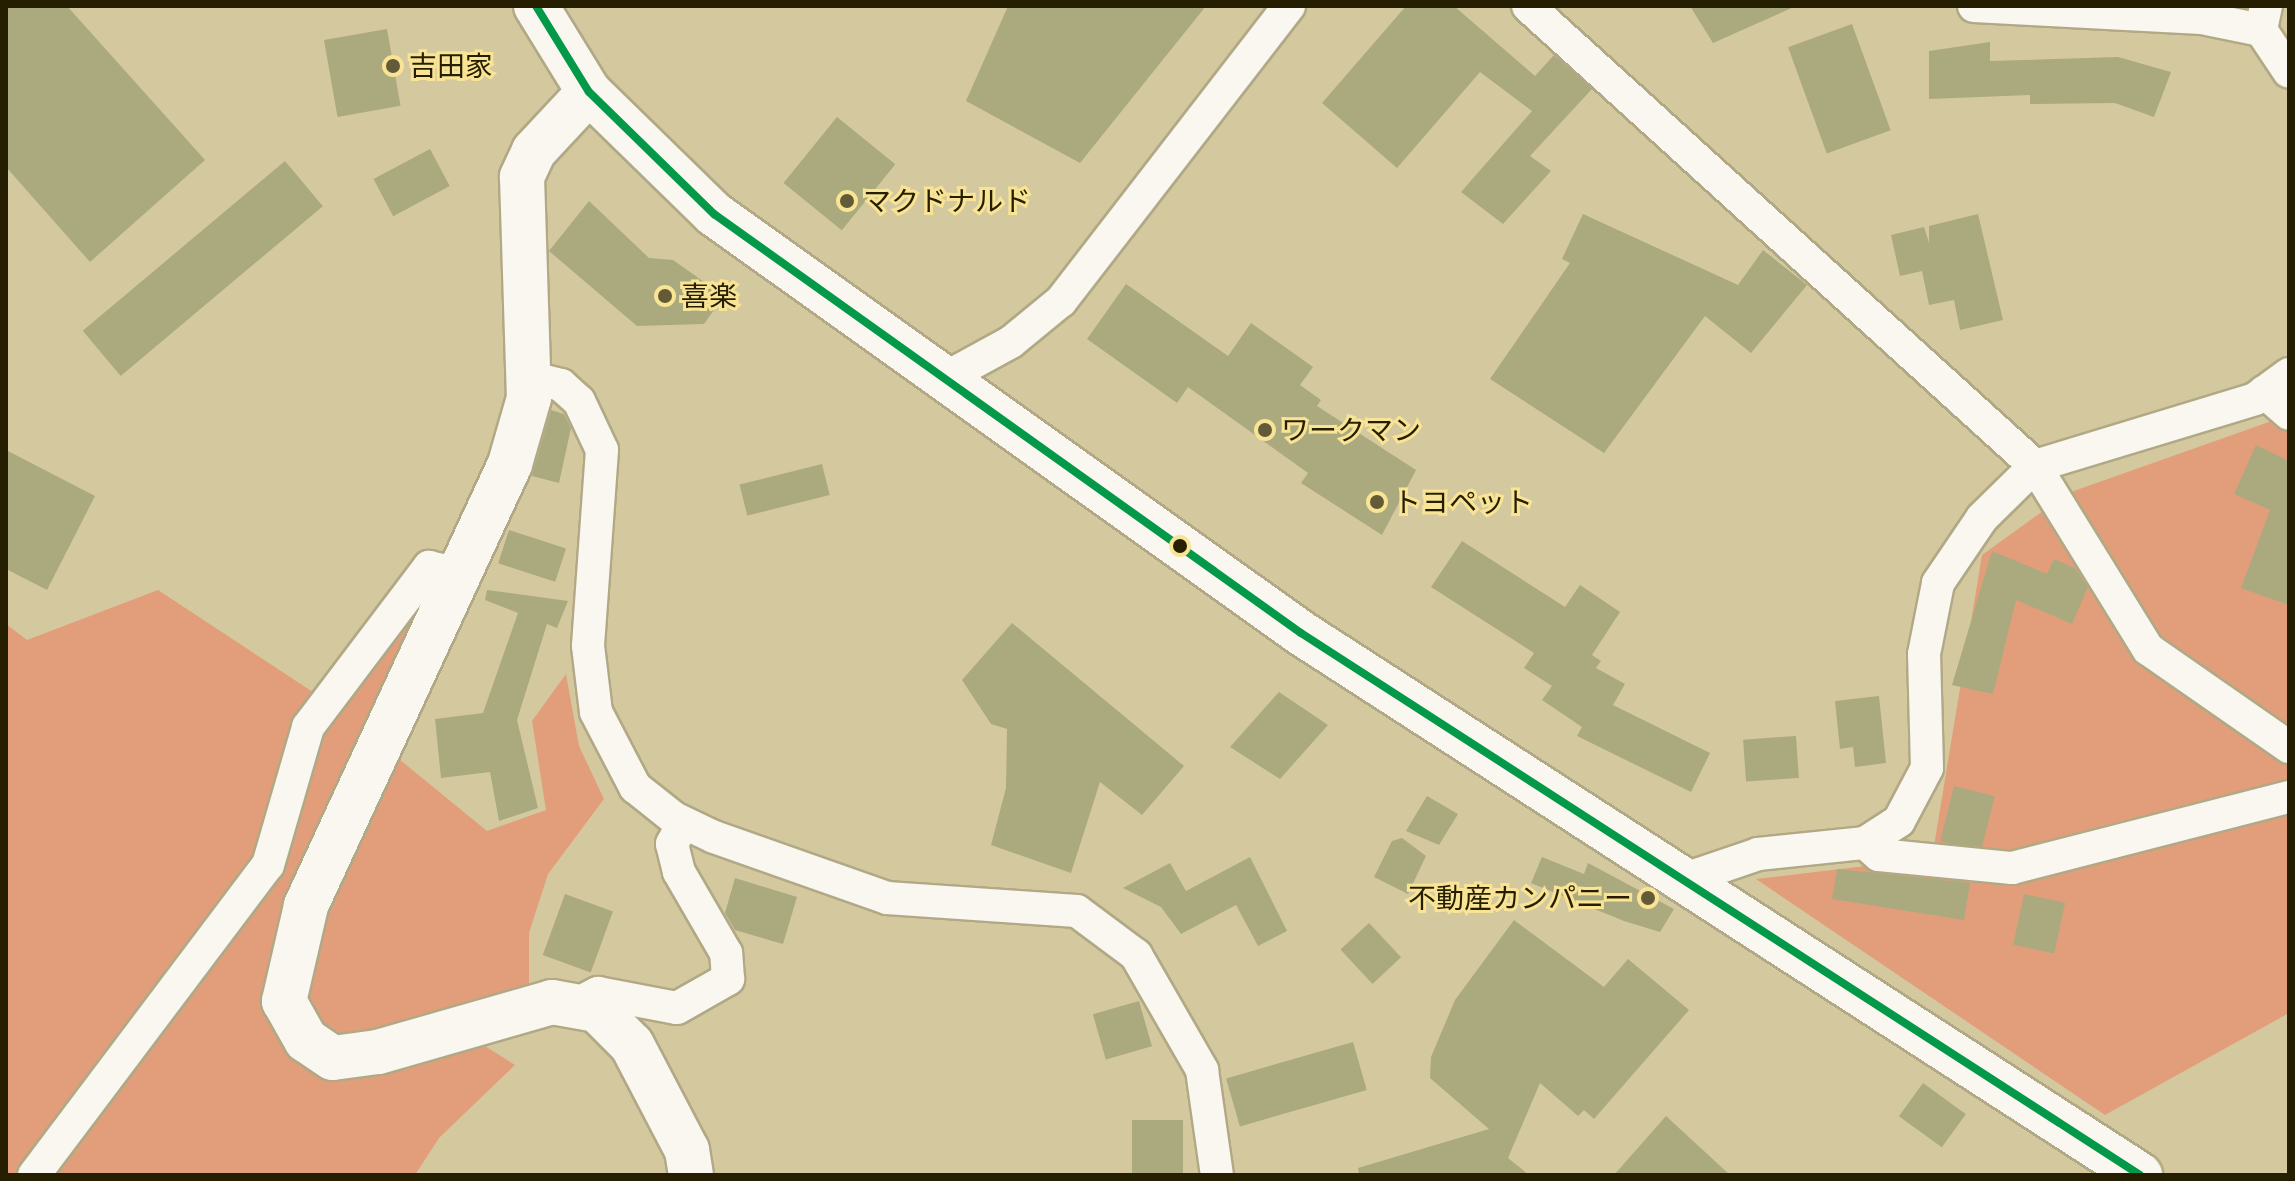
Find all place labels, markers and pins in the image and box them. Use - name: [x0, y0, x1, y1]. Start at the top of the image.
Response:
- place label: 吉田家: [409, 49, 493, 83]
- marker: 吉田家: [384, 57, 402, 75]
- place label: マクドナルド: [863, 184, 1031, 218]
- marker: マクドナルド: [838, 192, 856, 210]
- place label: 喜楽: [681, 279, 737, 313]
- marker: 喜楽: [656, 287, 674, 305]
- place label: ワークマン: [1281, 413, 1421, 447]
- marker: ワークマン: [1256, 421, 1274, 439]
- place label: トヨペット: [1393, 485, 1533, 519]
- marker: トヨペット: [1368, 493, 1386, 511]
- unlabelled marker: [1172, 538, 1188, 554]
- place label: 不動産カンパニー: [1408, 881, 1632, 915]
- marker: 不動産カンパニー: [1639, 889, 1657, 907]

